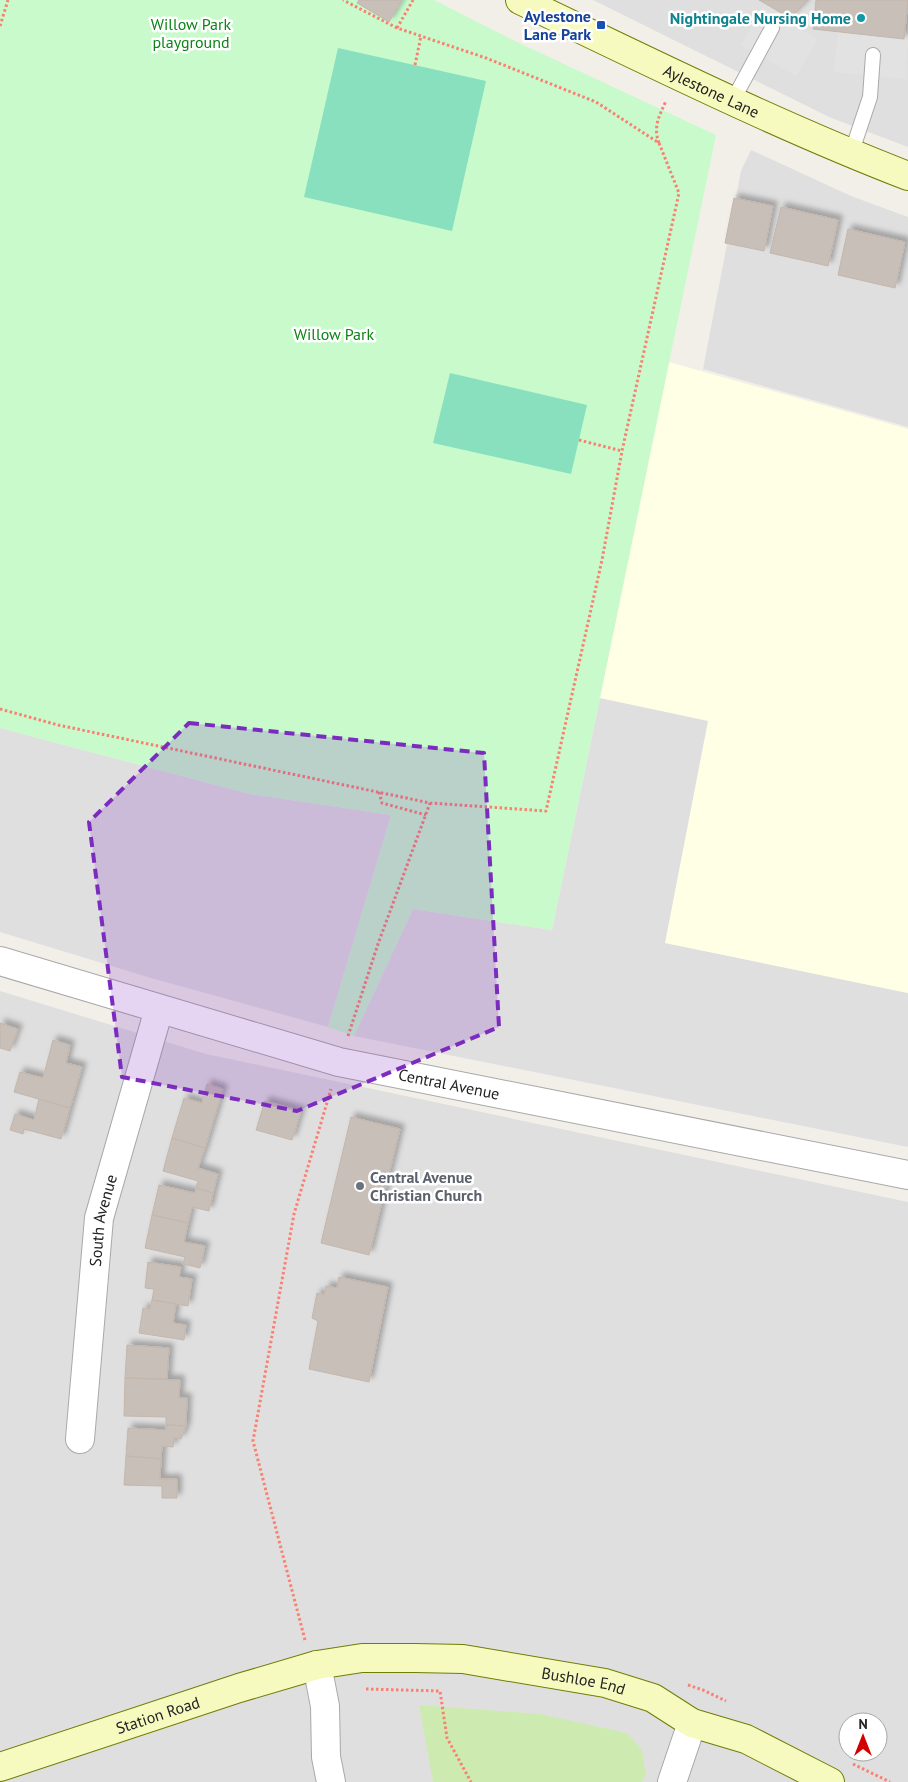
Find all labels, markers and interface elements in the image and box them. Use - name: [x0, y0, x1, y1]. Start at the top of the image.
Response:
- place label: Aylestone Lane Park: [524, 6, 591, 44]
- place label: Nightingale Nursing Home: [670, 8, 851, 28]
- marker: Nightingale Nursing Home: [855, 12, 867, 24]
- park label: Willow Park playground: [151, 14, 232, 52]
- marker: Aylestone Lane Park: [595, 19, 607, 31]
- street label: Aylestone Lane: [660, 60, 763, 122]
- park label: Willow Park: [294, 324, 375, 344]
- street label: Central Avenue: [397, 1064, 501, 1104]
- place label: Central Avenue Christian Church: [370, 1167, 482, 1205]
- street label: South Avenue: [85, 1172, 121, 1267]
- marker: Central Avenue Christian Church: [354, 1180, 366, 1192]
- street label: Bushloe End: [540, 1662, 628, 1699]
- street label: Station Road: [113, 1692, 202, 1738]
- north arrow: [838, 1712, 888, 1762]
- text: N: [858, 1715, 868, 1733]

